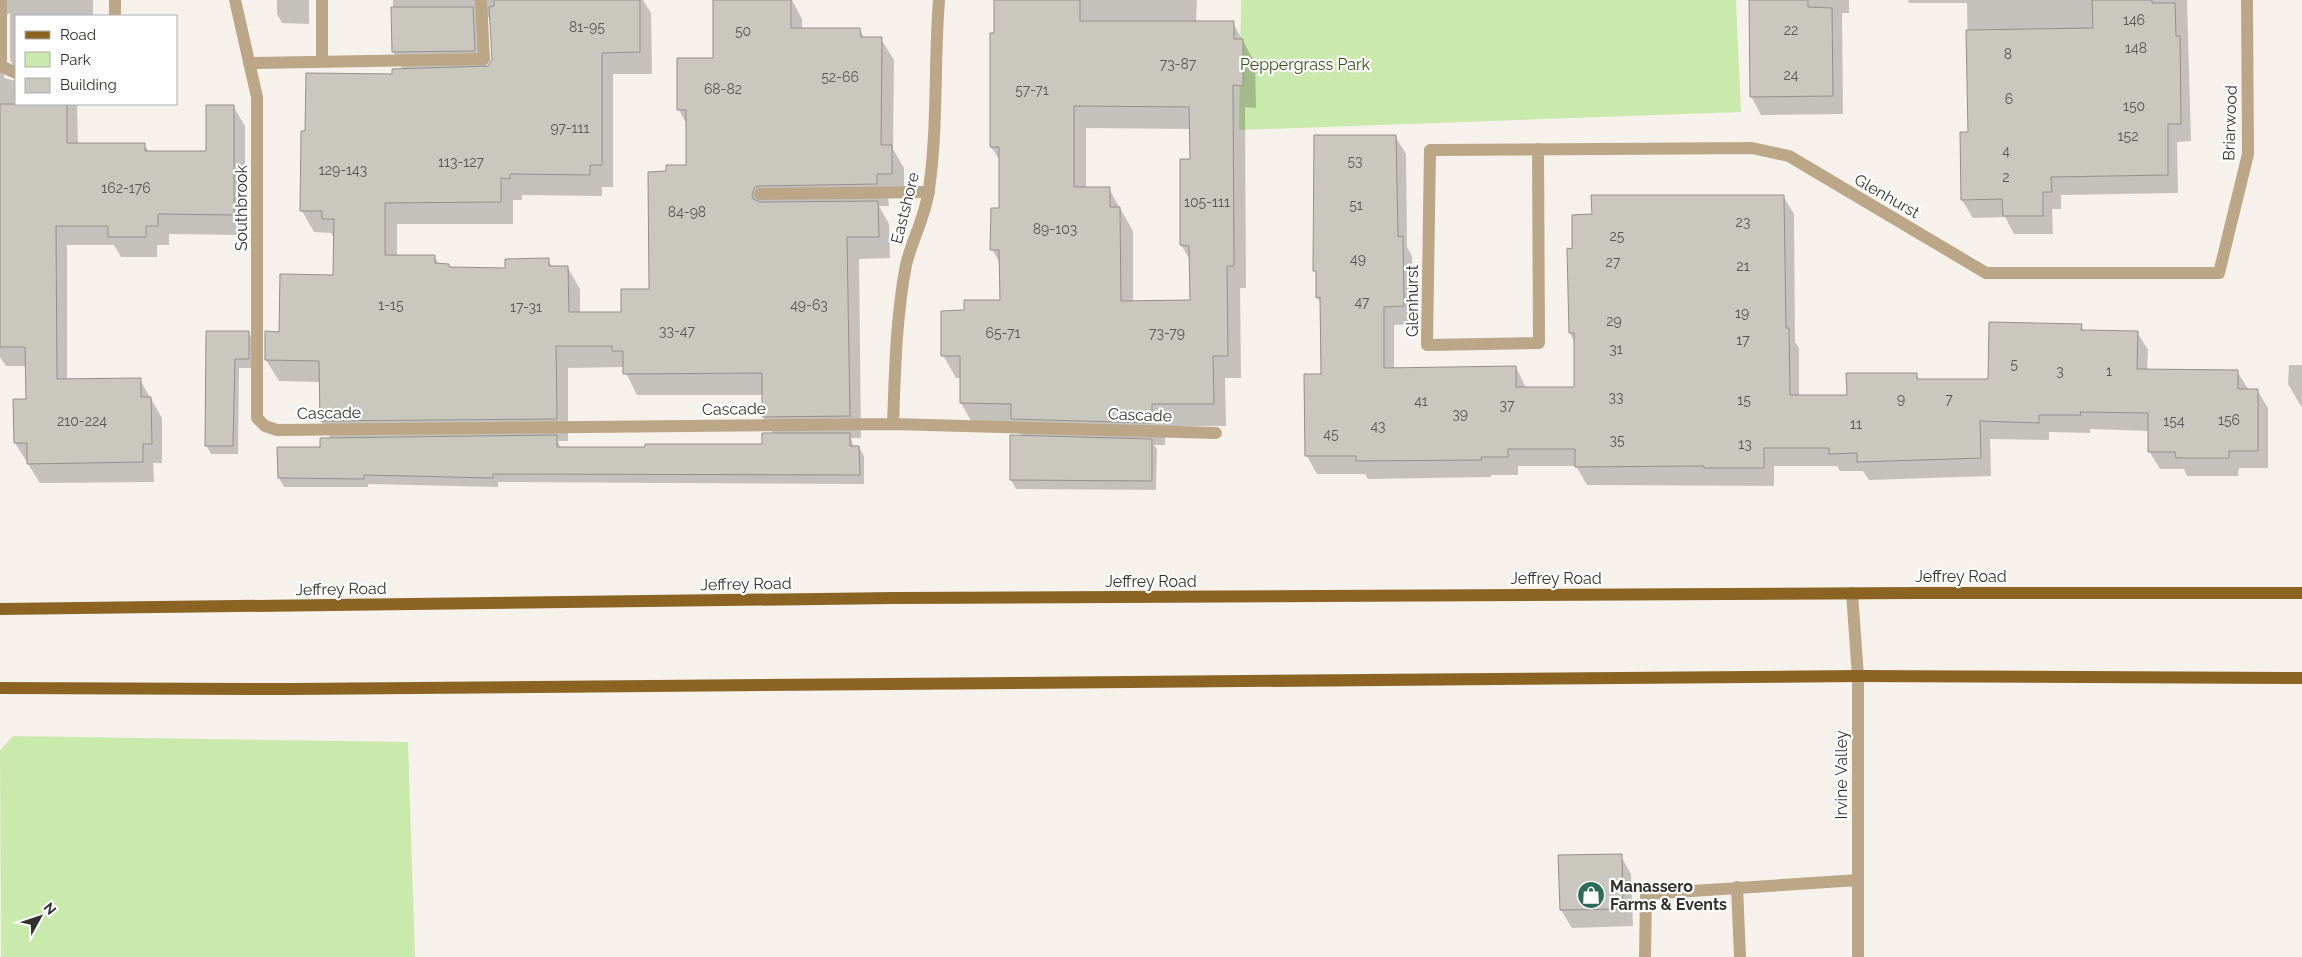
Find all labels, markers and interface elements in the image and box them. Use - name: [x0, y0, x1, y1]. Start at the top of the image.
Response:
- house number: 146: [2123, 12, 2145, 28]
- legend: [15, 15, 178, 105]
- house number: 81-95: [569, 19, 605, 35]
- house number: 22: [1784, 22, 1798, 38]
- house number: 50: [735, 23, 751, 39]
- text: Road: [60, 26, 96, 44]
- house number: 148: [2125, 40, 2147, 56]
- house number: 8: [2004, 46, 2012, 62]
- text: Park: [60, 51, 91, 69]
- park label: Peppergrass Park: [1240, 55, 1371, 74]
- house number: 73-87: [1160, 56, 1197, 72]
- house number: 24: [1784, 67, 1799, 83]
- house number: 52-66: [821, 69, 859, 85]
- text: Building: [60, 76, 117, 94]
- house number: 68-82: [704, 81, 742, 97]
- house number: 57-71: [1015, 82, 1049, 98]
- street label: Briarwood: [2219, 85, 2241, 161]
- house number: 6: [2005, 91, 2013, 107]
- house number: 150: [2123, 98, 2145, 114]
- house number: 97-111: [551, 120, 589, 136]
- house number: 152: [2118, 128, 2138, 144]
- house number: 4: [2002, 143, 2010, 159]
- house number: 53: [1347, 153, 1363, 169]
- house number: 113-127: [438, 154, 485, 170]
- house number: 129-143: [319, 162, 367, 178]
- street label: Southbrook: [232, 164, 251, 251]
- house number: 2: [2002, 169, 2010, 185]
- street label: Eastshore: [887, 170, 923, 246]
- street label: Glenhurst: [1851, 170, 1924, 223]
- house number: 162-176: [101, 180, 151, 196]
- house number: 105-111: [1184, 194, 1230, 210]
- house number: 51: [1349, 197, 1363, 213]
- house number: 84-98: [668, 204, 706, 220]
- house number: 23: [1736, 214, 1750, 230]
- house number: 89-103: [1033, 221, 1077, 237]
- house number: 25: [1610, 228, 1625, 244]
- house number: 49: [1350, 251, 1366, 267]
- house number: 27: [1606, 254, 1621, 270]
- house number: 21: [1736, 258, 1750, 274]
- street label: Glenhurst: [1403, 264, 1422, 337]
- house number: 47: [1354, 294, 1370, 310]
- house number: 1-15: [378, 297, 404, 313]
- house number: 49-63: [790, 297, 828, 313]
- house number: 17-31: [510, 299, 542, 315]
- house number: 19: [1735, 305, 1749, 321]
- house number: 29: [1606, 313, 1622, 329]
- house number: 33-47: [659, 323, 695, 339]
- house number: 65-71: [986, 325, 1020, 341]
- house number: 73-79: [1149, 325, 1185, 341]
- house number: 17: [1736, 332, 1750, 348]
- house number: 31: [1609, 341, 1623, 357]
- house number: 5: [2010, 356, 2018, 372]
- house number: 3: [2056, 363, 2064, 379]
- house number: 1: [2106, 363, 2112, 379]
- house number: 33: [1609, 389, 1623, 405]
- house number: 9: [1897, 391, 1905, 407]
- house number: 7: [1945, 391, 1953, 407]
- house number: 15: [1737, 392, 1751, 408]
- house number: 41: [1414, 393, 1428, 409]
- house number: 37: [1500, 397, 1515, 413]
- street label: Cascade: [702, 399, 766, 419]
- street label: Cascade: [297, 403, 361, 423]
- street label: Cascade: [1108, 404, 1172, 426]
- house number: 39: [1452, 406, 1468, 422]
- house number: 156: [2218, 412, 2240, 428]
- house number: 210-224: [57, 413, 107, 429]
- house number: 154: [2163, 413, 2185, 429]
- house number: 11: [1850, 416, 1862, 432]
- house number: 43: [1370, 418, 1386, 434]
- house number: 45: [1323, 426, 1339, 442]
- house number: 35: [1609, 432, 1625, 448]
- house number: 13: [1738, 436, 1752, 452]
- street label: Jeffrey Road: [1915, 567, 2007, 586]
- street label: Jeffrey Road: [1510, 569, 1602, 588]
- street label: Jeffrey Road: [1105, 572, 1197, 591]
- street label: Jeffrey Road: [700, 574, 792, 594]
- street label: Jeffrey Road: [295, 579, 387, 599]
- street label: Irvine Valley: [1832, 730, 1851, 820]
- place label: Manassero Farms & Events: [1610, 877, 1727, 914]
- shop icon: Manassero Farms & Events: [1576, 880, 1606, 910]
- north arrow: [15, 892, 65, 942]
- text: N: [40, 899, 60, 918]

